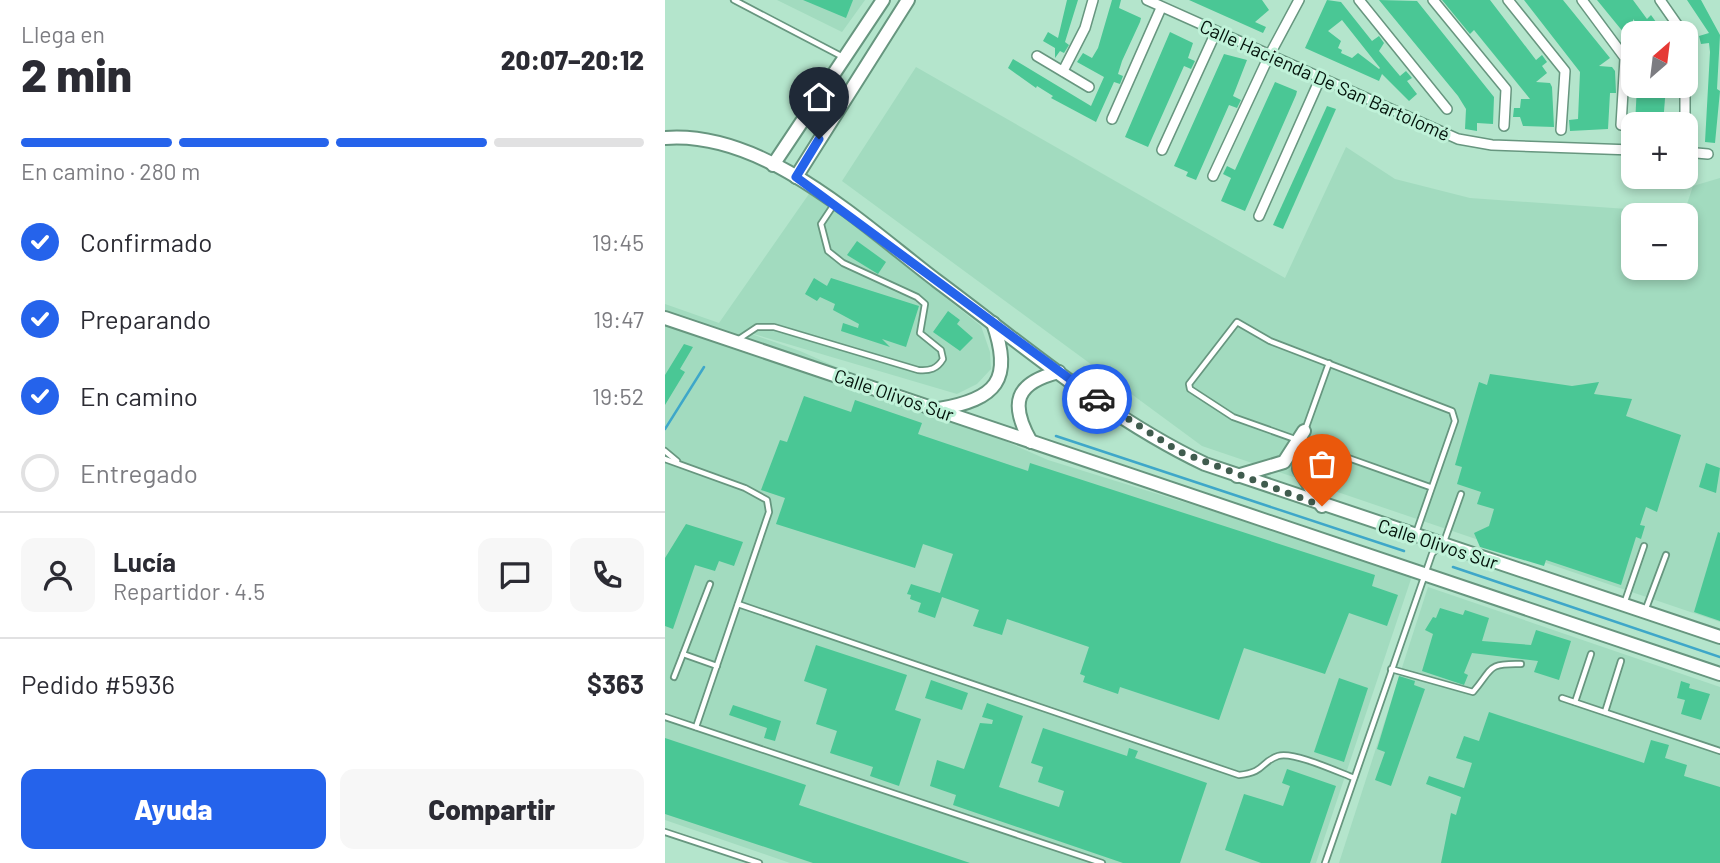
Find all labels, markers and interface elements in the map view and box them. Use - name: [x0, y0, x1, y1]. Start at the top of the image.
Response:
- street label: Calle Hacienda De San Bartolomé: [1197, 14, 1454, 145]
- text: Llega en: [21, 20, 105, 48]
- north arrow: [1621, 21, 1697, 98]
- map controls: [1621, 21, 1698, 280]
- text: 20:07–20:12: [501, 44, 644, 75]
- text: 2 min: [21, 46, 132, 101]
- pin: [789, 67, 849, 139]
- icon: home: [800, 78, 838, 116]
- button: +: [1621, 112, 1698, 189]
- text: En camino · 280 m: [21, 157, 200, 185]
- button: −: [1621, 203, 1698, 280]
- icon: check: [21, 223, 59, 261]
- text: Confirmado: [80, 226, 212, 257]
- text: 19:45: [592, 228, 644, 256]
- icon: check: [21, 300, 59, 338]
- text: Preparando: [80, 303, 211, 334]
- text: 19:47: [593, 305, 644, 333]
- street label: Calle Olivos Sur: [831, 363, 957, 426]
- courier: [1062, 364, 1132, 434]
- icon: check: [21, 377, 59, 415]
- text: En camino: [80, 380, 198, 411]
- icon: car: [1078, 380, 1116, 418]
- text: 19:52: [592, 382, 644, 410]
- pin: [1292, 434, 1352, 506]
- icon: bag: [1303, 445, 1341, 483]
- text: Entregado: [80, 457, 198, 488]
- street label: Calle Olivos Sur: [1375, 513, 1501, 574]
- button: person: [21, 538, 95, 612]
- button: chat: [478, 538, 552, 612]
- button: phone: [570, 538, 644, 612]
- text: Lucía: [113, 546, 176, 577]
- text: Repartidor · 4.5: [113, 577, 265, 605]
- text: Pedido #5936: [21, 668, 175, 699]
- text: $363: [587, 668, 644, 699]
- button: Ayuda: [21, 769, 326, 849]
- button: Compartir: [340, 769, 644, 849]

